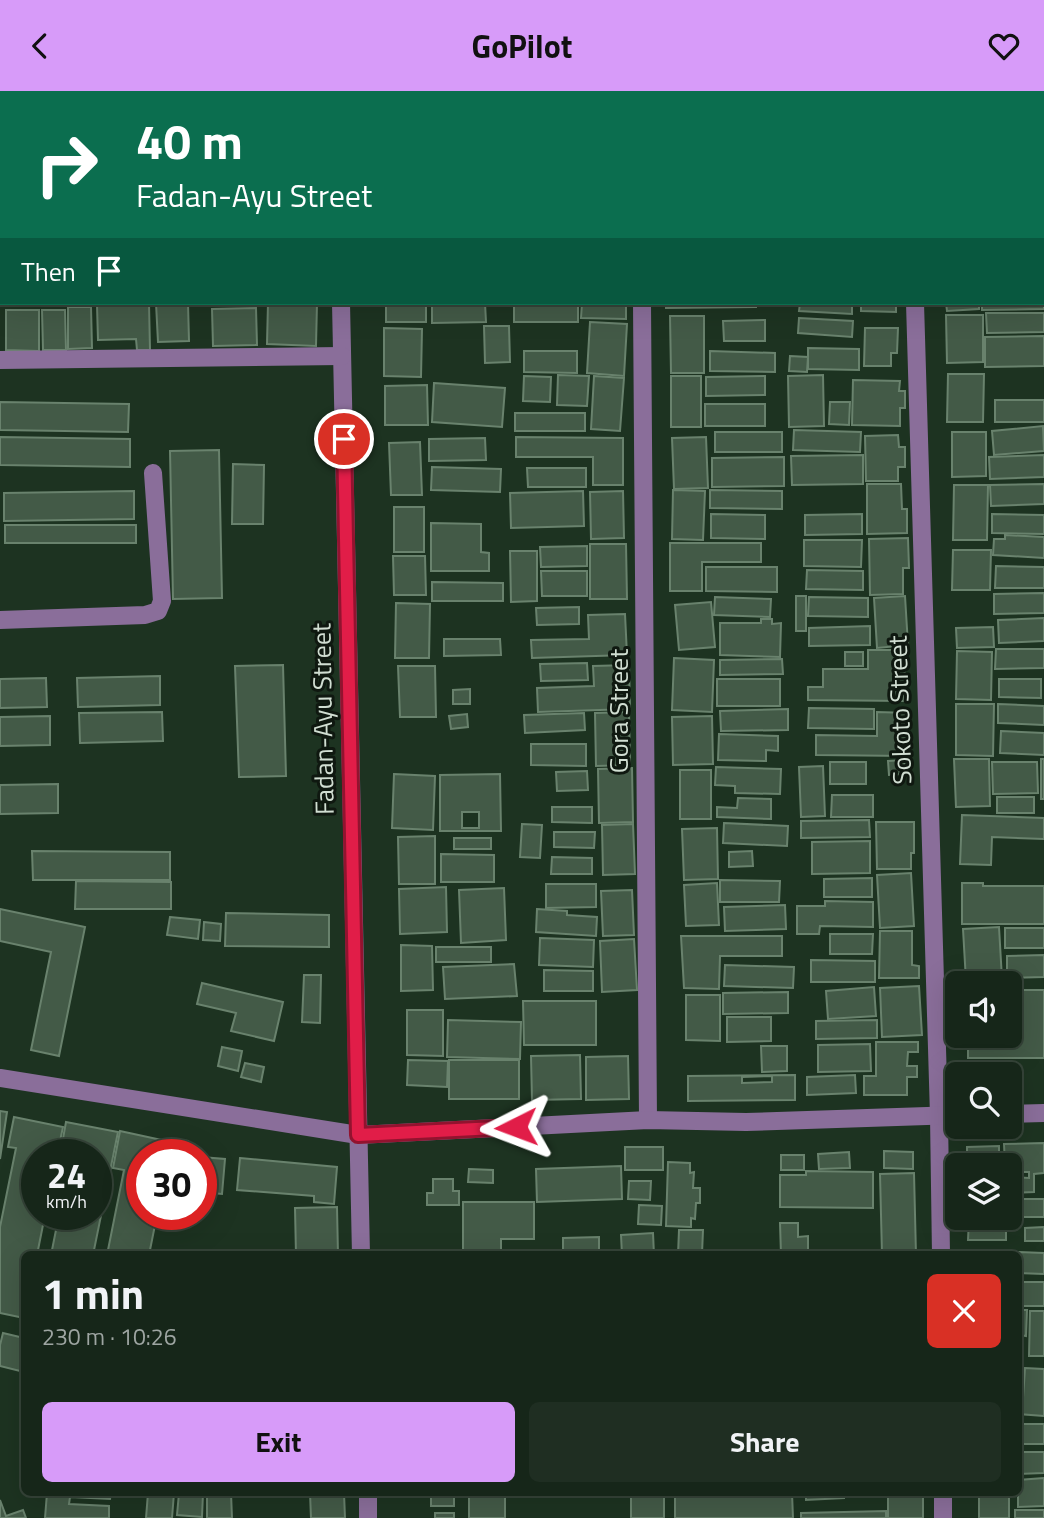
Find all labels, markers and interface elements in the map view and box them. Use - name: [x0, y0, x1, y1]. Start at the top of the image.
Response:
- text: GoPilot: [472, 22, 572, 70]
- icon: back: [21, 27, 59, 65]
- icon: heart: [985, 27, 1023, 65]
- text: 40 m: [136, 103, 243, 178]
- icon: right: [21, 119, 112, 210]
- text: Fadan-Ayu Street: [136, 171, 372, 219]
- text: Then: [21, 252, 76, 291]
- icon: arrive: [90, 252, 128, 290]
- pin: [314, 409, 374, 469]
- icon: arrive: [325, 420, 363, 458]
- street label: Fadan-Ayu Street: [301, 623, 344, 815]
- street label: Sokoto Street: [877, 635, 922, 785]
- street label: Gora Street: [599, 649, 638, 773]
- map controls: [945, 971, 1022, 1230]
- button: sound: [945, 971, 1022, 1048]
- button: search: [945, 1062, 1022, 1139]
- position arrow: [479, 1090, 553, 1164]
- speed limit sign: 30: [126, 1139, 217, 1230]
- text: 24: [47, 1148, 86, 1202]
- button: layers: [945, 1153, 1022, 1230]
- text: km/h: [46, 1188, 87, 1215]
- text: 1 min: [42, 1261, 144, 1325]
- button: close: [927, 1274, 1001, 1348]
- text: 230 m · 10:26: [42, 1319, 177, 1354]
- button: Exit: [42, 1402, 515, 1482]
- button: Share: [529, 1402, 1001, 1482]

